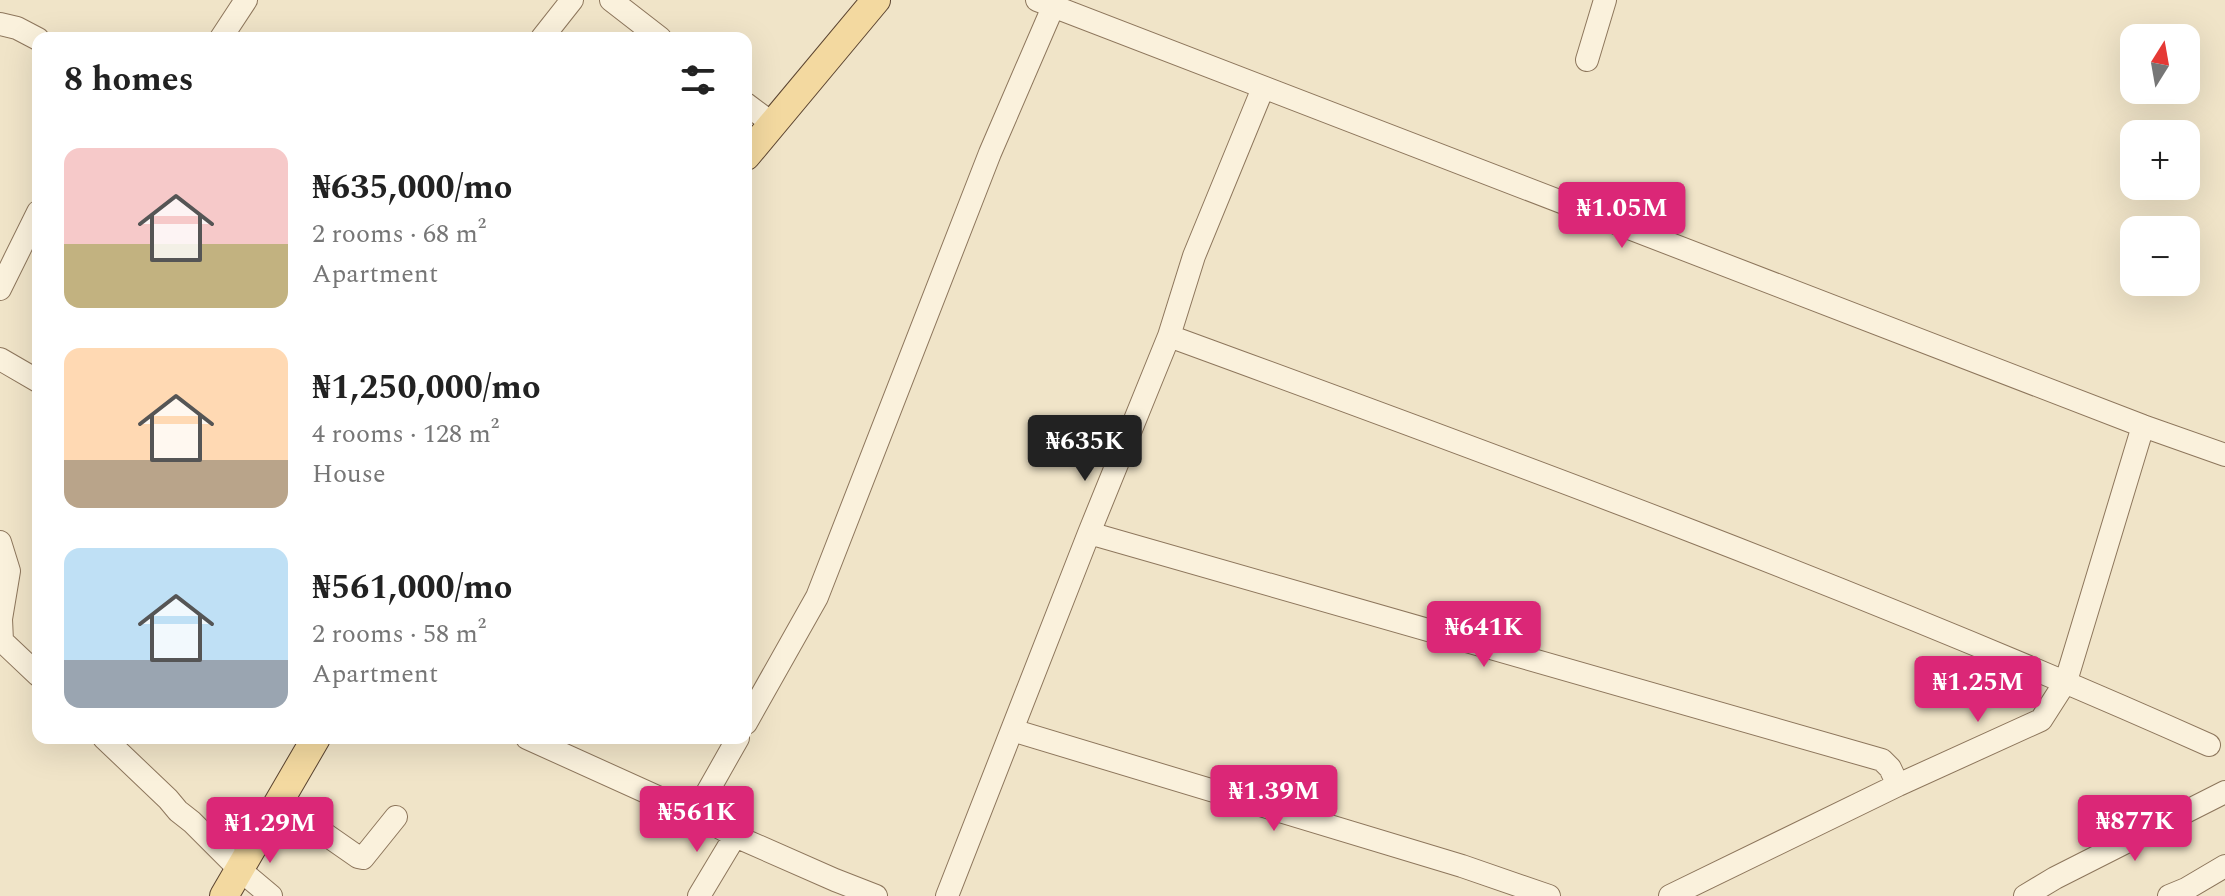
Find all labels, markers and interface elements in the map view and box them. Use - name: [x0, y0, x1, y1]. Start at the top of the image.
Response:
- north arrow: [2120, 24, 2200, 104]
- map controls: [2120, 24, 2200, 296]
- text: 8 homes: [64, 54, 194, 106]
- icon: filters: [676, 58, 720, 102]
- button: +: [2120, 120, 2200, 200]
- text: ₦635,000/mo: [312, 162, 512, 214]
- icon: home: [128, 180, 224, 276]
- pin: ₦1.05M: [1557, 182, 1687, 250]
- text: ₦1.05M: [1576, 188, 1668, 228]
- text: 2 rooms · 68 m²: [312, 214, 486, 254]
- button: −: [2120, 216, 2200, 296]
- text: Apartment: [312, 254, 438, 294]
- text: ₦1,250,000/mo: [312, 362, 541, 414]
- icon: home: [128, 380, 224, 476]
- text: 4 rooms · 128 m²: [312, 414, 499, 454]
- pin: ₦635K: [1029, 415, 1141, 483]
- text: ₦635K: [1046, 421, 1124, 461]
- text: House: [312, 454, 386, 494]
- text: ₦561,000/mo: [312, 562, 512, 614]
- icon: home: [128, 580, 224, 676]
- pin: ₦641K: [1428, 601, 1540, 669]
- text: ₦641K: [1445, 607, 1523, 647]
- text: 2 rooms · 58 m²: [312, 614, 486, 654]
- text: Apartment: [312, 654, 438, 694]
- pin: ₦1.25M: [1913, 656, 2043, 724]
- text: ₦1.25M: [1932, 662, 2024, 702]
- pin: ₦1.39M: [1209, 765, 1339, 833]
- text: ₦1.39M: [1228, 771, 1320, 811]
- pin: ₦561K: [641, 786, 753, 854]
- text: ₦561K: [658, 792, 736, 832]
- pin: ₦877K: [2079, 795, 2191, 863]
- pin: ₦1.29M: [205, 797, 335, 865]
- text: ₦877K: [2096, 801, 2174, 841]
- text: ₦1.29M: [224, 803, 316, 843]

